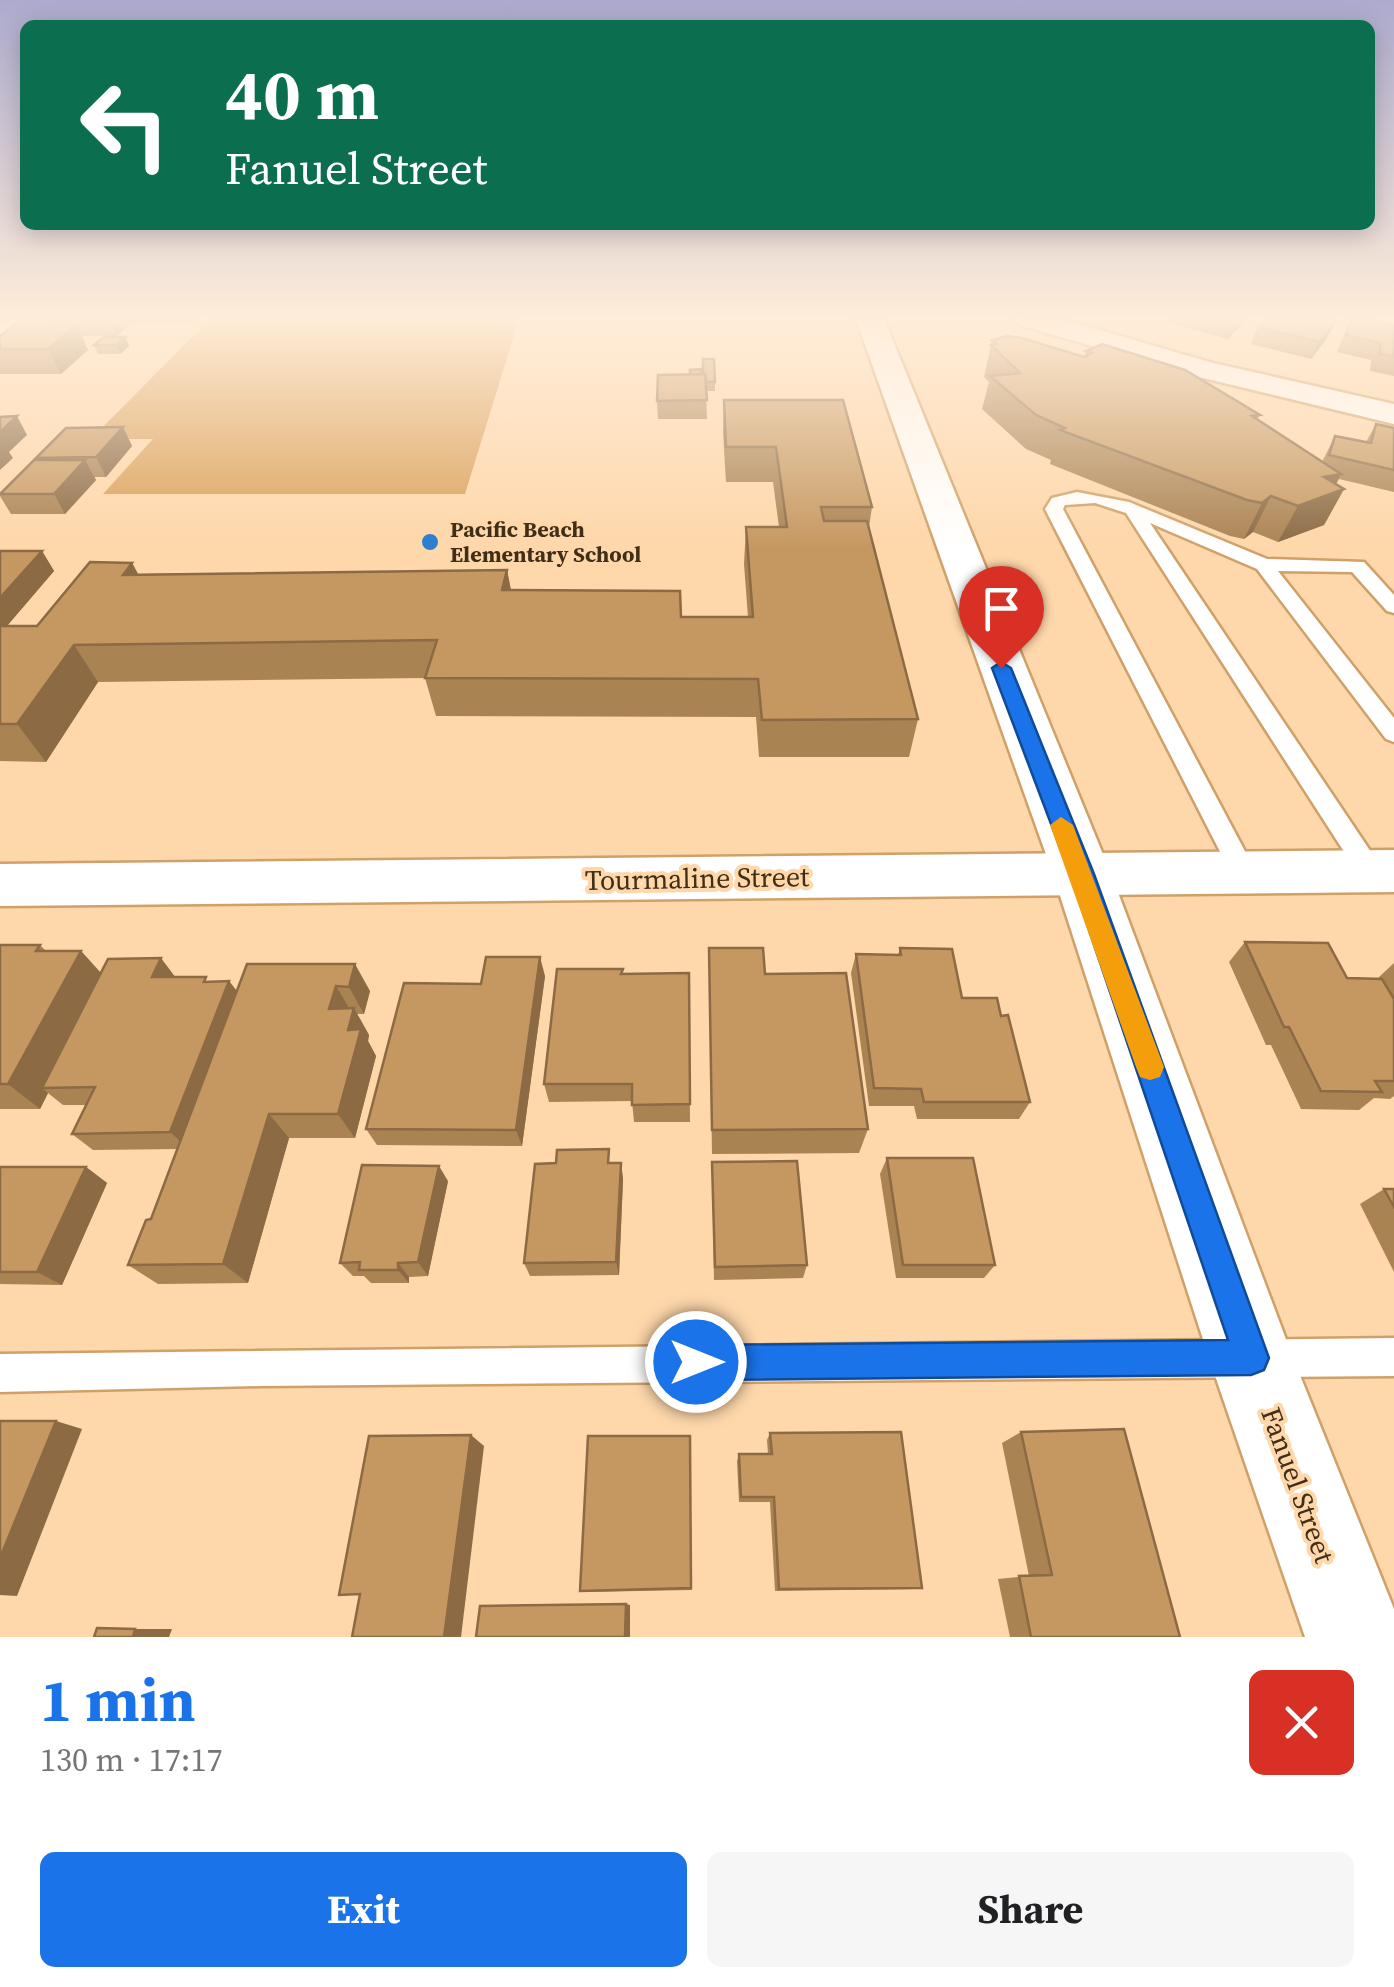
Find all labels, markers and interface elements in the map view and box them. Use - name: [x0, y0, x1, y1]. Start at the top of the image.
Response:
- text: 40 m: [225, 46, 379, 142]
- icon: left: [60, 60, 190, 190]
- text: Fanuel Street: [225, 137, 487, 199]
- place label: Pacific Beach Elementary School: [450, 514, 641, 569]
- marker: Pacific Beach Elementary School: [419, 531, 441, 553]
- pin: [959, 566, 1044, 669]
- icon: arrive: [974, 581, 1029, 636]
- street label: Tourmaline Street: [584, 857, 810, 899]
- position arrow: [644, 1310, 748, 1414]
- street label: Fanuel Street: [1252, 1402, 1344, 1569]
- text: 1 min: [40, 1659, 196, 1741]
- button: close: [1249, 1670, 1354, 1775]
- text: 130 m · 17:17: [40, 1738, 222, 1782]
- button: Exit: [40, 1852, 687, 1967]
- button: Share: [707, 1852, 1354, 1967]

